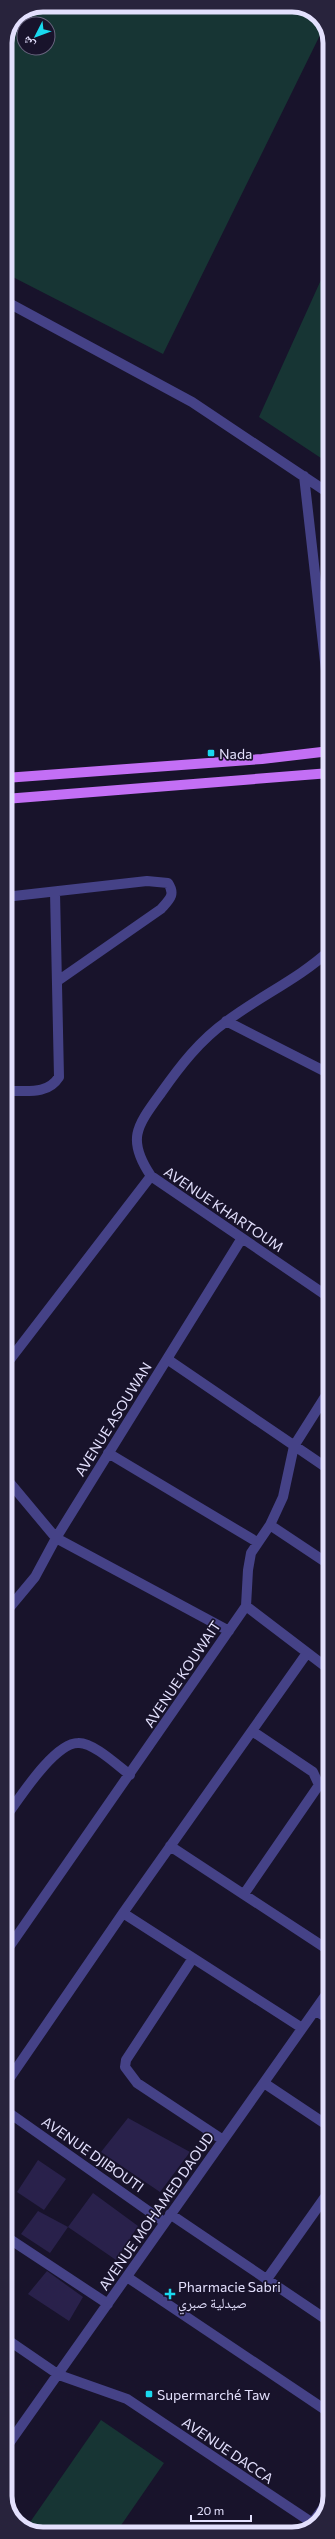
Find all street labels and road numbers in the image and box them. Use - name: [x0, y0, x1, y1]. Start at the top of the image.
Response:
- street label: AVENUE KHARTOUM: [161, 1163, 287, 1255]
- street label: AVENUE ASOUWAN: [71, 1359, 155, 1479]
- street label: AVENUE KOUWAIT: [140, 1618, 224, 1730]
- street label: AVENUE DJIBOUTI: [39, 2113, 147, 2195]
- street label: AVENUE MOHAMED DAOUD: [95, 2129, 217, 2293]
- street label: AVENUE DACCA: [179, 2413, 277, 2487]

